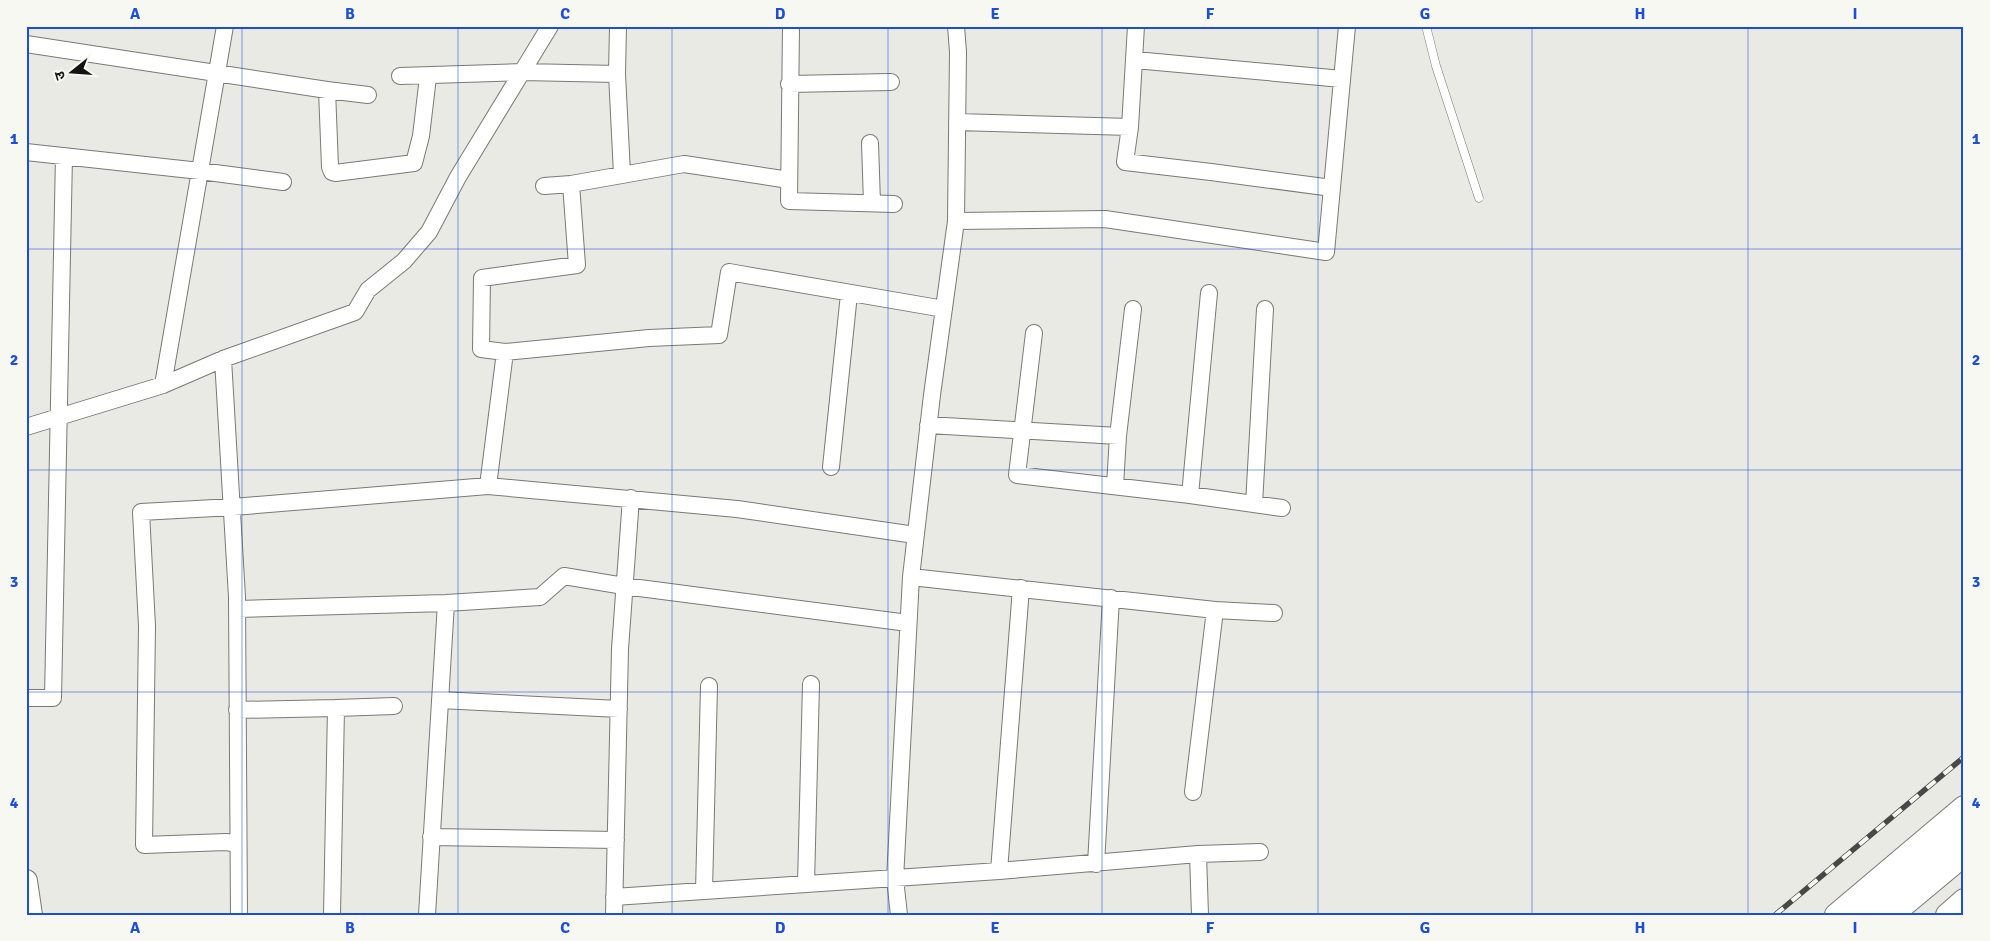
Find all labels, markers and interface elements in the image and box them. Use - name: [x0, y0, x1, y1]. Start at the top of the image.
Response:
- text: A: [130, 4, 141, 24]
- text: B: [345, 4, 355, 24]
- text: C: [560, 4, 570, 24]
- text: D: [775, 4, 786, 24]
- text: E: [990, 4, 1000, 24]
- text: F: [1206, 4, 1215, 24]
- text: G: [1420, 4, 1430, 24]
- text: H: [1635, 4, 1645, 24]
- text: I: [1852, 4, 1858, 24]
- north arrow: [48, 48, 98, 98]
- text: उ: [50, 68, 69, 82]
- text: 1: [10, 129, 19, 149]
- text: 1: [1972, 129, 1981, 149]
- text: 2: [10, 350, 18, 370]
- text: 2: [1972, 350, 1980, 370]
- text: 3: [10, 572, 18, 592]
- text: 3: [1972, 572, 1980, 592]
- text: 4: [10, 793, 19, 813]
- text: 4: [1972, 793, 1981, 813]
- text: A: [130, 918, 141, 938]
- text: B: [345, 918, 355, 938]
- text: C: [560, 918, 570, 938]
- text: D: [775, 918, 786, 938]
- text: E: [990, 918, 1000, 938]
- text: F: [1206, 918, 1215, 938]
- text: G: [1420, 918, 1430, 938]
- text: H: [1635, 918, 1645, 938]
- text: I: [1852, 918, 1858, 938]

